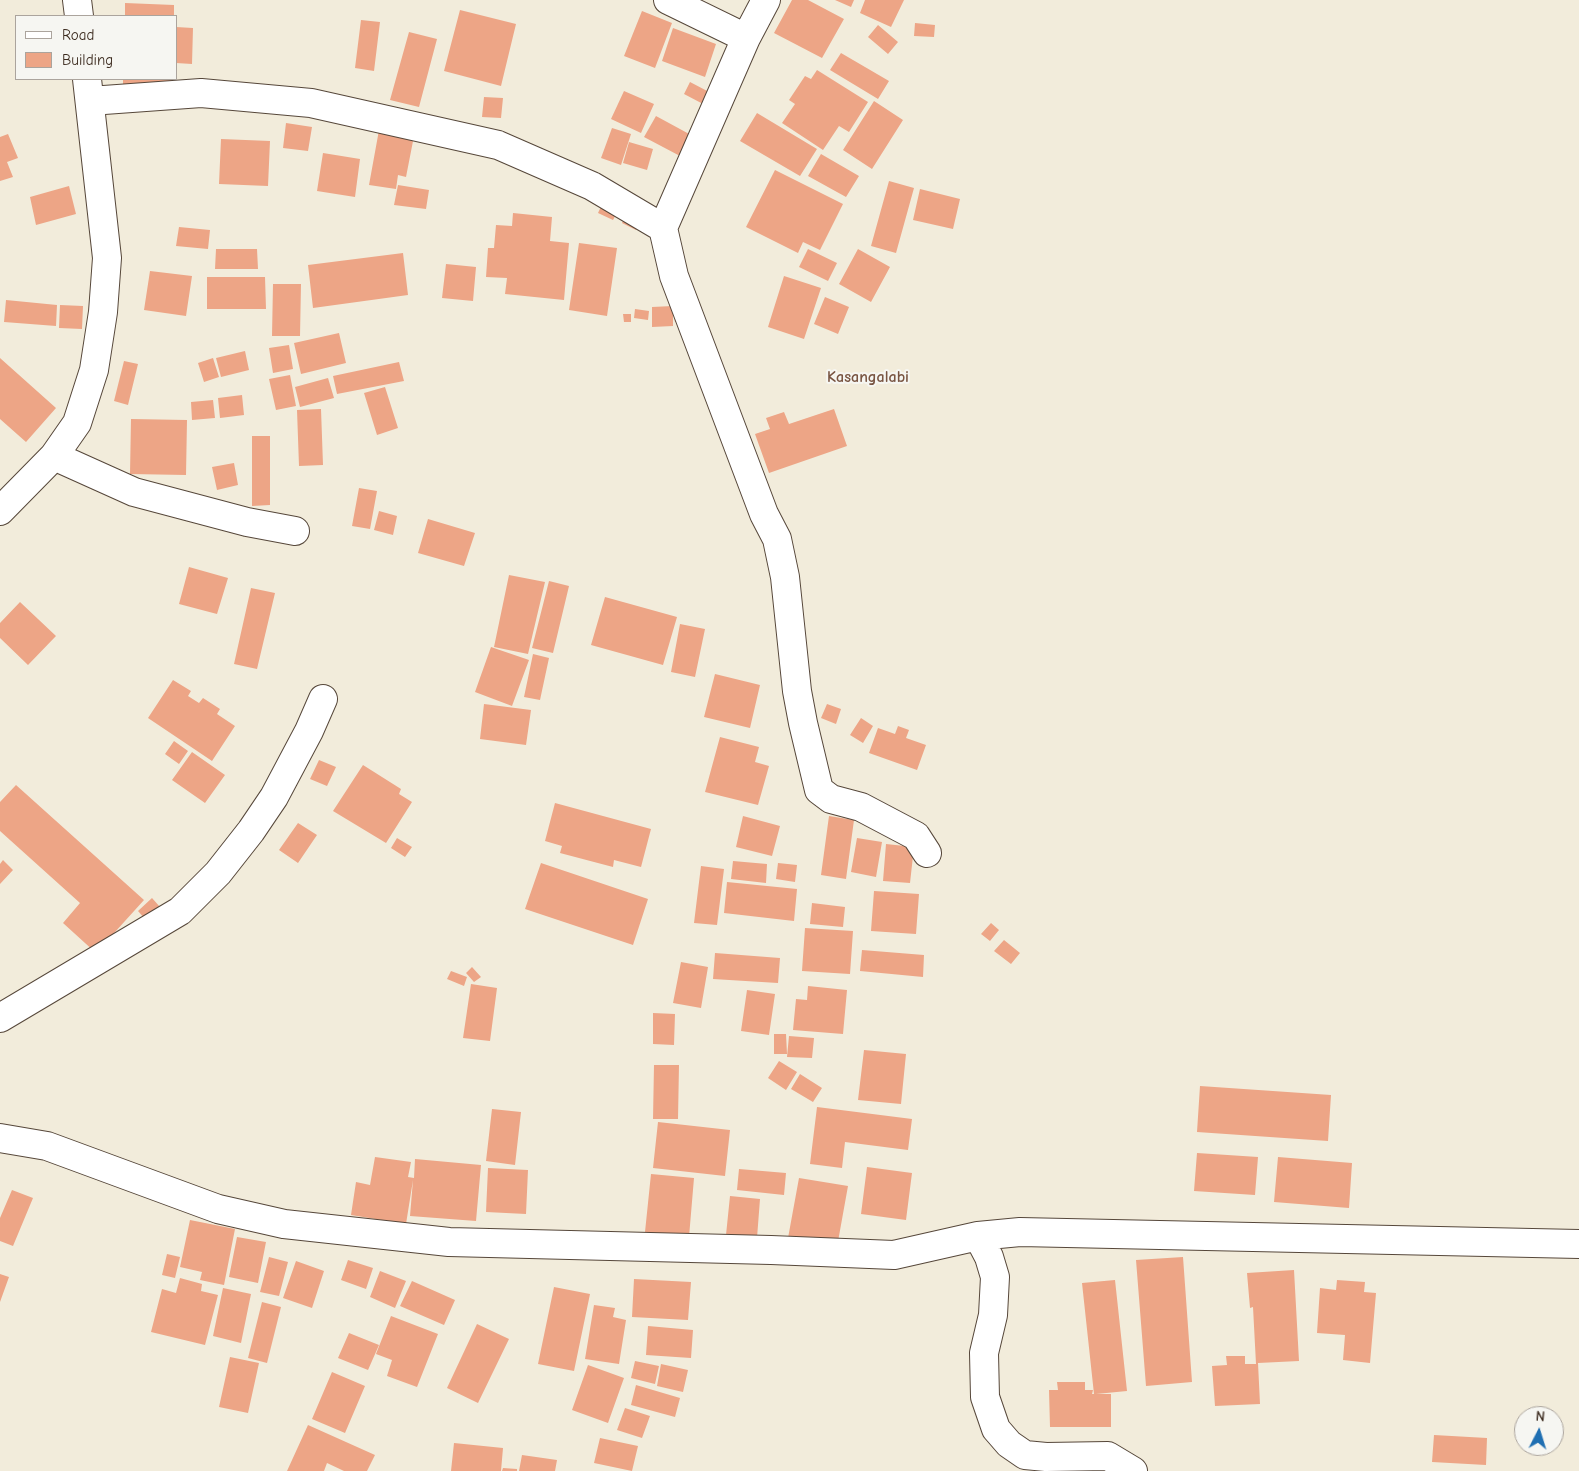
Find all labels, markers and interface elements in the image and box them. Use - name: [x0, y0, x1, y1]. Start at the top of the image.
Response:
- legend: [15, 15, 178, 80]
- text: Road: [62, 26, 94, 44]
- text: Building: [62, 51, 113, 69]
- district label: Kasangalabi: [827, 367, 909, 387]
- north arrow: [1514, 1406, 1564, 1456]
- text: N: [1535, 1408, 1546, 1425]

